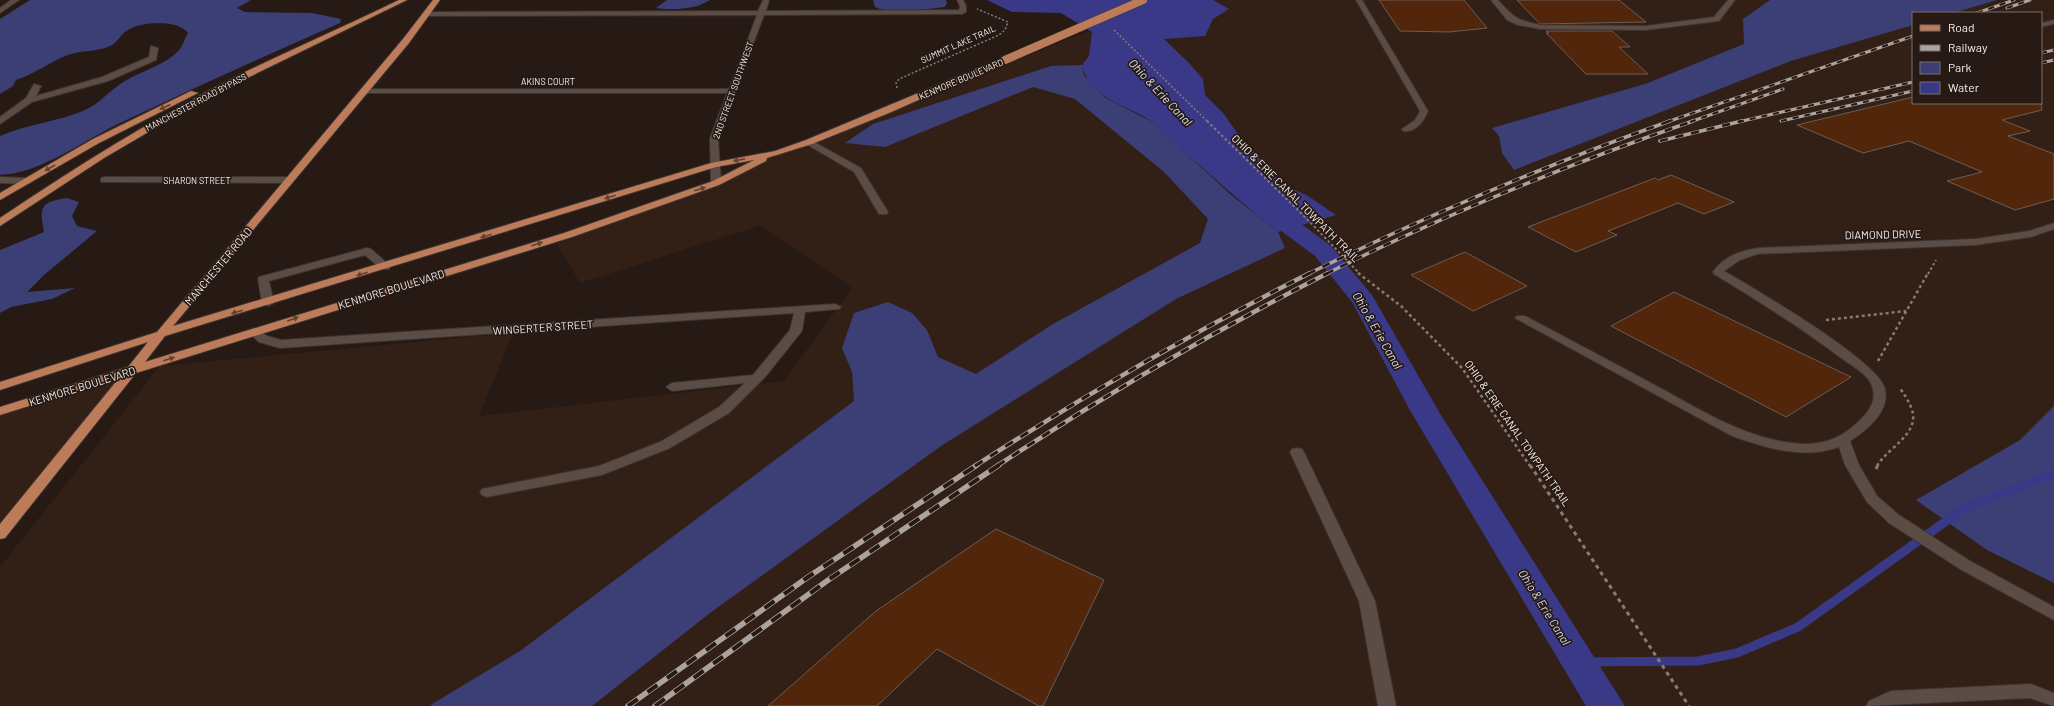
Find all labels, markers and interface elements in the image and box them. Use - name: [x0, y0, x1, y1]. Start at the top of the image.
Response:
- legend: [1912, 12, 2042, 104]
- text: Road: [1948, 20, 1975, 34]
- street label: SUMMIT LAKE TRAIL: [919, 23, 997, 65]
- street label: 2ND STREET SOUTHWEST: [710, 40, 756, 140]
- text: Railway: [1948, 40, 1988, 54]
- street label: KENMORE BOULEVARD: [917, 56, 1005, 102]
- water label: Ohio & Erie Canal: [1126, 56, 1196, 129]
- text: Park: [1948, 60, 1972, 74]
- street label: MANCHESTER ROAD BYPASS: [144, 71, 248, 133]
- street label: AKINS COURT: [521, 76, 575, 87]
- text: Water: [1948, 80, 1980, 94]
- one-way arrow: [159, 104, 171, 110]
- street label: OHIO & ERIE CANAL TOWPATH TRAIL: [1229, 131, 1363, 265]
- one-way arrow: [733, 157, 745, 163]
- one-way arrow: [45, 165, 56, 172]
- street label: SHARON STREET: [163, 175, 231, 186]
- one-way arrow: [694, 185, 706, 191]
- one-way arrow: [604, 194, 616, 200]
- street label: MANCHESTER ROAD: [182, 224, 254, 308]
- street label: DIAMOND DRIVE: [1845, 227, 1922, 241]
- one-way arrow: [479, 233, 491, 239]
- one-way arrow: [532, 241, 544, 247]
- street label: KENMORE BOULEVARD: [336, 267, 446, 311]
- one-way arrow: [355, 271, 367, 277]
- water label: Ohio & Erie Canal: [1350, 289, 1406, 371]
- one-way arrow: [231, 309, 243, 315]
- one-way arrow: [287, 316, 299, 322]
- street label: WINGERTER STREET: [492, 317, 594, 337]
- one-way arrow: [163, 356, 175, 362]
- street label: OHIO & ERIE CANAL TOWPATH TRAIL: [1462, 357, 1574, 509]
- street label: KENMORE BOULEVARD: [27, 364, 137, 408]
- water label: Ohio & Erie Canal: [1516, 567, 1574, 648]

